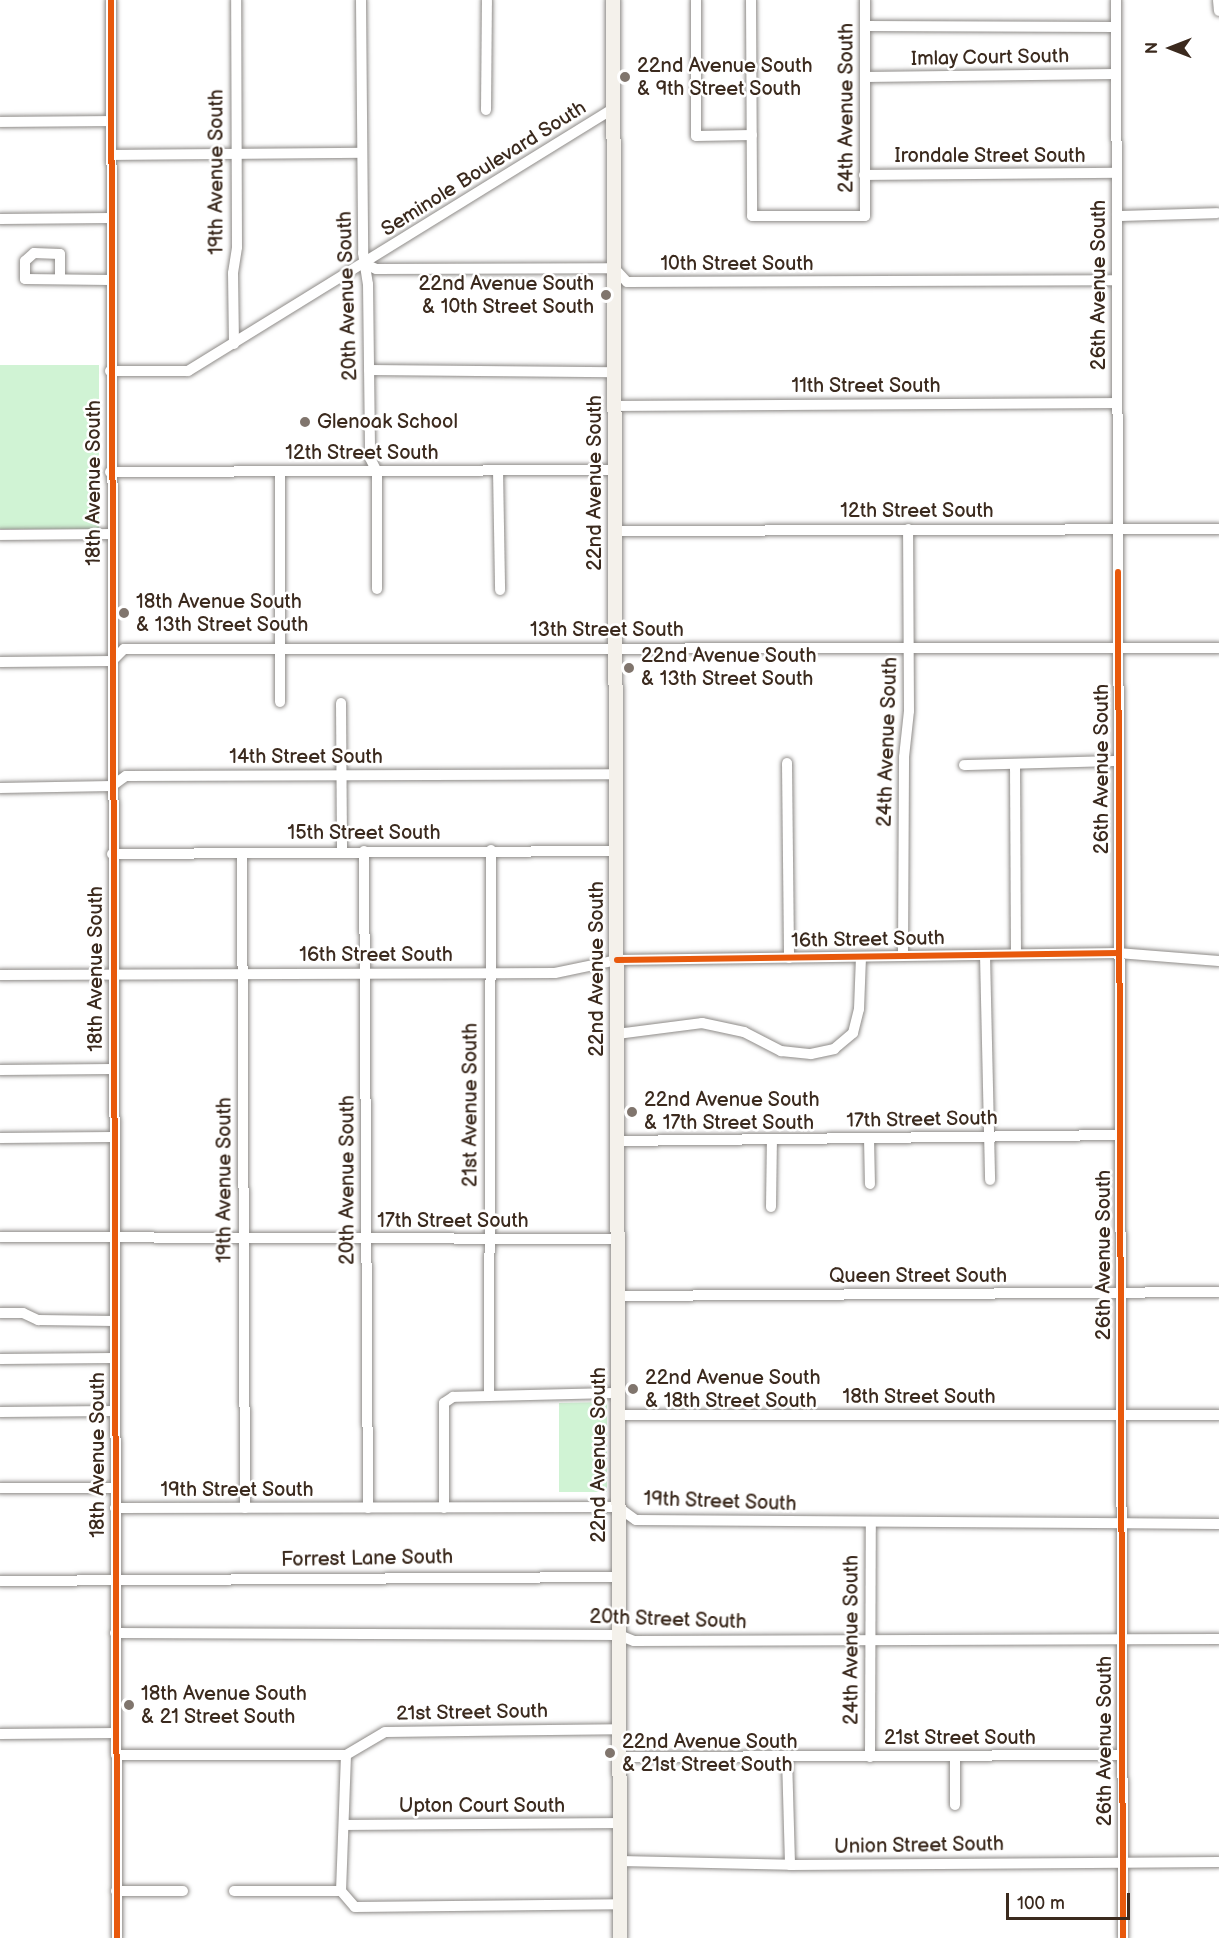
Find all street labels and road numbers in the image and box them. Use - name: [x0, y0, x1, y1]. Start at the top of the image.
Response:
- street label: 24th Avenue South: [835, 23, 859, 193]
- street label: Imlay Court South: [910, 45, 1070, 71]
- street label: 19th Avenue South: [205, 89, 229, 255]
- street label: Seminole Boulevard South: [377, 96, 591, 242]
- street label: Irondale Street South: [894, 144, 1086, 168]
- street label: 26th Avenue South: [1087, 200, 1111, 370]
- street label: 20th Avenue South: [333, 210, 363, 382]
- street label: 10th Street South: [660, 252, 814, 276]
- street label: 11th Street South: [791, 374, 941, 398]
- street label: 22nd Avenue South: [583, 395, 607, 571]
- street label: 18th Avenue South: [82, 400, 106, 566]
- street label: 12th Street South: [285, 441, 439, 465]
- street label: 12th Street South: [840, 499, 994, 523]
- street label: 13th Street South: [530, 618, 684, 642]
- street label: 24th Avenue South: [873, 656, 903, 828]
- street label: 26th Avenue South: [1090, 684, 1114, 854]
- street label: 14th Street South: [229, 745, 383, 769]
- street label: 15th Street South: [287, 821, 441, 845]
- street label: 22nd Avenue South: [585, 881, 609, 1057]
- street label: 18th Avenue South: [84, 886, 108, 1052]
- street label: 16th Street South: [791, 927, 945, 953]
- street label: 16th Street South: [299, 943, 453, 967]
- street label: 21st Avenue South: [459, 1023, 483, 1187]
- street label: 20th Avenue South: [336, 1095, 360, 1265]
- street label: 19th Avenue South: [213, 1097, 237, 1263]
- street label: 17th Street South: [846, 1107, 998, 1133]
- street label: 26th Avenue South: [1092, 1170, 1116, 1340]
- street label: 17th Street South: [377, 1209, 529, 1233]
- street label: Queen Street South: [828, 1264, 1008, 1288]
- street label: 22nd Avenue South: [587, 1367, 611, 1543]
- street label: 18th Avenue South: [86, 1372, 110, 1538]
- street label: 18th Street South: [842, 1385, 996, 1409]
- street label: 19th Street South: [160, 1478, 314, 1502]
- street label: 19th Street South: [643, 1487, 797, 1517]
- street label: Forrest Lane South: [281, 1545, 453, 1573]
- street label: 24th Avenue South: [840, 1555, 864, 1725]
- street label: 20th Street South: [589, 1605, 747, 1635]
- street label: 26th Avenue South: [1093, 1656, 1117, 1826]
- street label: 21st Street South: [396, 1700, 548, 1726]
- street label: 21st Street South: [884, 1726, 1036, 1750]
- street label: Upton Court South: [399, 1794, 565, 1818]
- street label: Union Street South: [834, 1833, 1004, 1859]

